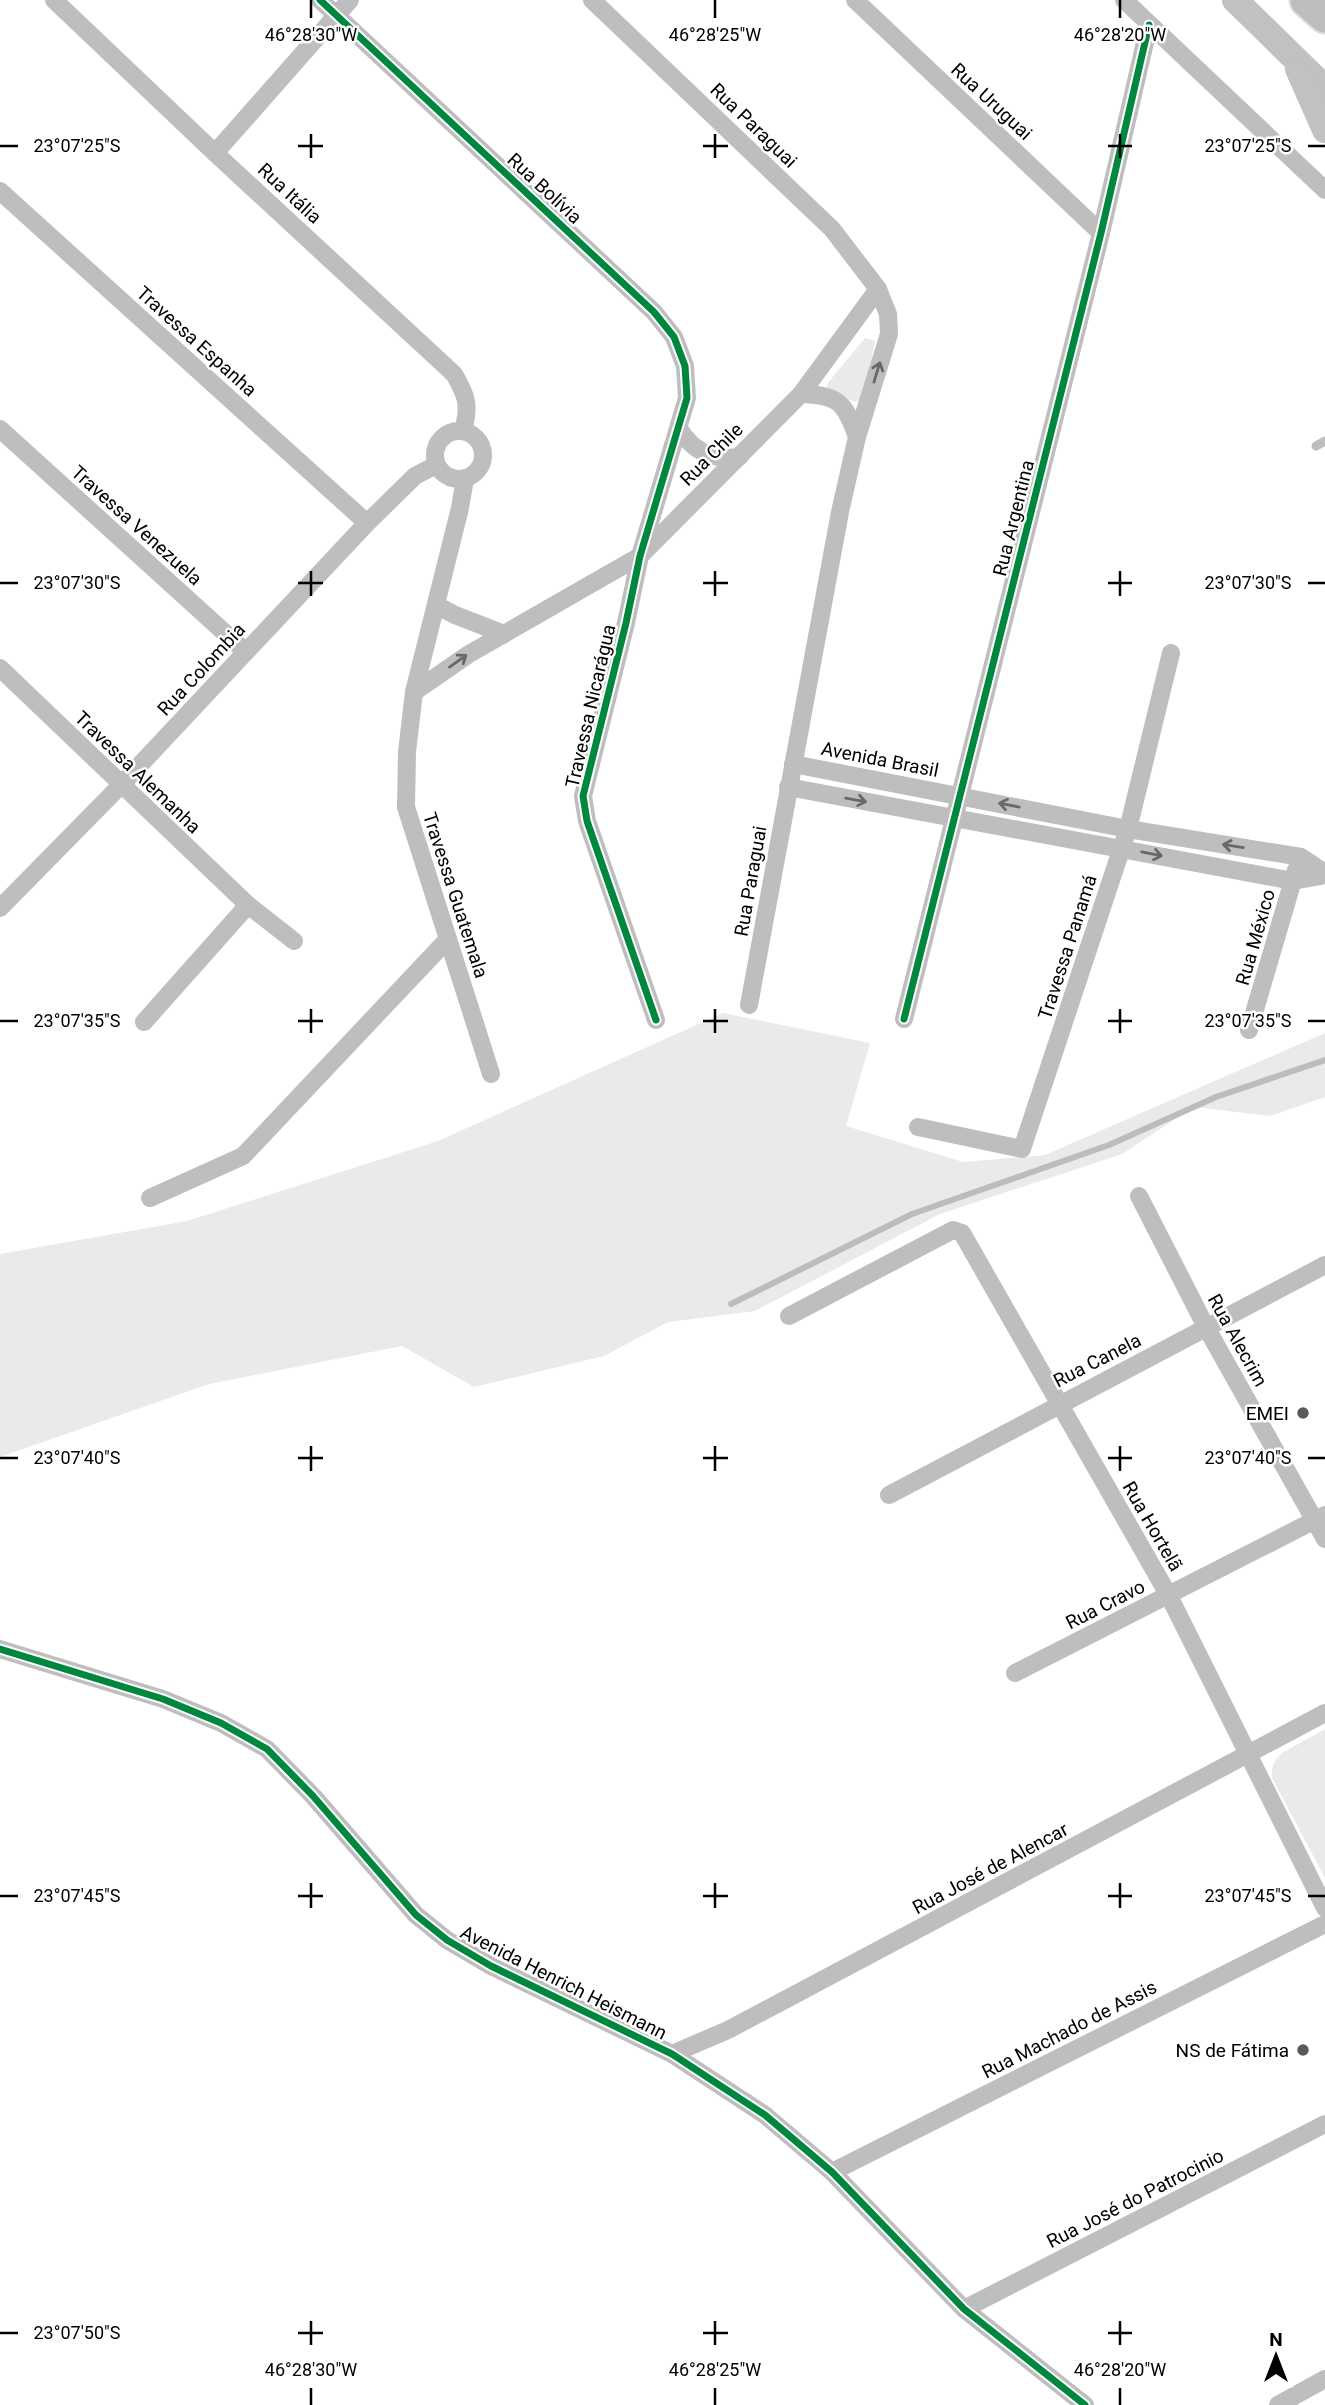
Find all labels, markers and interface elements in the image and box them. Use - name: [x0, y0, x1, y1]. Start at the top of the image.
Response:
- text: 46°28'30"W: [265, 24, 357, 45]
- text: 46°28'25"W: [669, 24, 761, 45]
- text: 46°28'20"W: [1074, 24, 1166, 45]
- street label: Rua Uruguai: [946, 58, 1037, 145]
- street label: Rua Paraguai: [705, 78, 802, 173]
- text: 23°07'25"S: [33, 135, 121, 156]
- text: 23°07'25"S: [1204, 135, 1292, 156]
- street label: Rua Bolívia: [503, 148, 587, 229]
- street label: Rua Itália: [253, 158, 326, 229]
- street label: Travessa Espanha: [132, 281, 261, 401]
- one-way arrow: [871, 361, 884, 383]
- street label: Rua Chile: [675, 418, 748, 491]
- street label: Rua Argentina: [988, 458, 1039, 579]
- street label: Travessa Venezuela: [67, 461, 207, 590]
- text: 23°07'30"S: [33, 572, 121, 593]
- text: 23°07'30"S: [1204, 572, 1292, 593]
- street label: Rua Colombia: [153, 618, 250, 720]
- street label: Travessa Nicarágua: [560, 622, 620, 790]
- one-way arrow: [448, 654, 468, 668]
- street label: Travessa Alemanha: [70, 706, 205, 838]
- street label: Avenida Brasil: [819, 737, 941, 782]
- one-way arrow: [844, 794, 866, 807]
- one-way arrow: [999, 798, 1021, 811]
- street label: Travessa Guatemala: [418, 809, 493, 981]
- street label: Rua Paraguai: [729, 824, 772, 938]
- one-way arrow: [1222, 839, 1245, 852]
- one-way arrow: [1140, 847, 1163, 861]
- street label: Travessa Panamá: [1033, 872, 1102, 1022]
- street label: Rua México: [1231, 887, 1280, 988]
- text: 23°07'35"S: [33, 1010, 121, 1031]
- text: 23°07'35"S: [1204, 1010, 1292, 1031]
- street label: Rua Alecrim: [1203, 1290, 1272, 1390]
- street label: Rua Canela: [1049, 1329, 1145, 1392]
- place label: EMEI: [1246, 1402, 1289, 1425]
- marker: EMEI: [1295, 1405, 1311, 1421]
- text: 23°07'40"S: [33, 1447, 121, 1468]
- text: 23°07'40"S: [1204, 1447, 1292, 1468]
- street label: Rua Hortelã: [1118, 1477, 1187, 1575]
- street label: Rua Cravo: [1062, 1575, 1149, 1634]
- street label: Rua José de Alencar: [908, 1817, 1072, 1919]
- text: 23°07'45"S: [33, 1885, 121, 1906]
- text: 23°07'45"S: [1204, 1885, 1292, 1906]
- street label: Avenida Henrich Heismann: [457, 1920, 671, 2045]
- street label: Rua Machado de Assis: [978, 1975, 1160, 2084]
- place label: NS de Fátima: [1176, 2039, 1289, 2062]
- marker: NS de Fátima: [1295, 2042, 1311, 2058]
- street label: Rua José do Patrocinio: [1043, 2144, 1228, 2253]
- north arrow: [1241, 2321, 1311, 2391]
- text: 23°07'50"S: [33, 2322, 121, 2343]
- text: N: [1269, 2328, 1283, 2351]
- text: 46°28'30"W: [265, 2359, 357, 2380]
- text: 46°28'25"W: [669, 2359, 761, 2380]
- text: 46°28'20"W: [1074, 2359, 1166, 2380]

